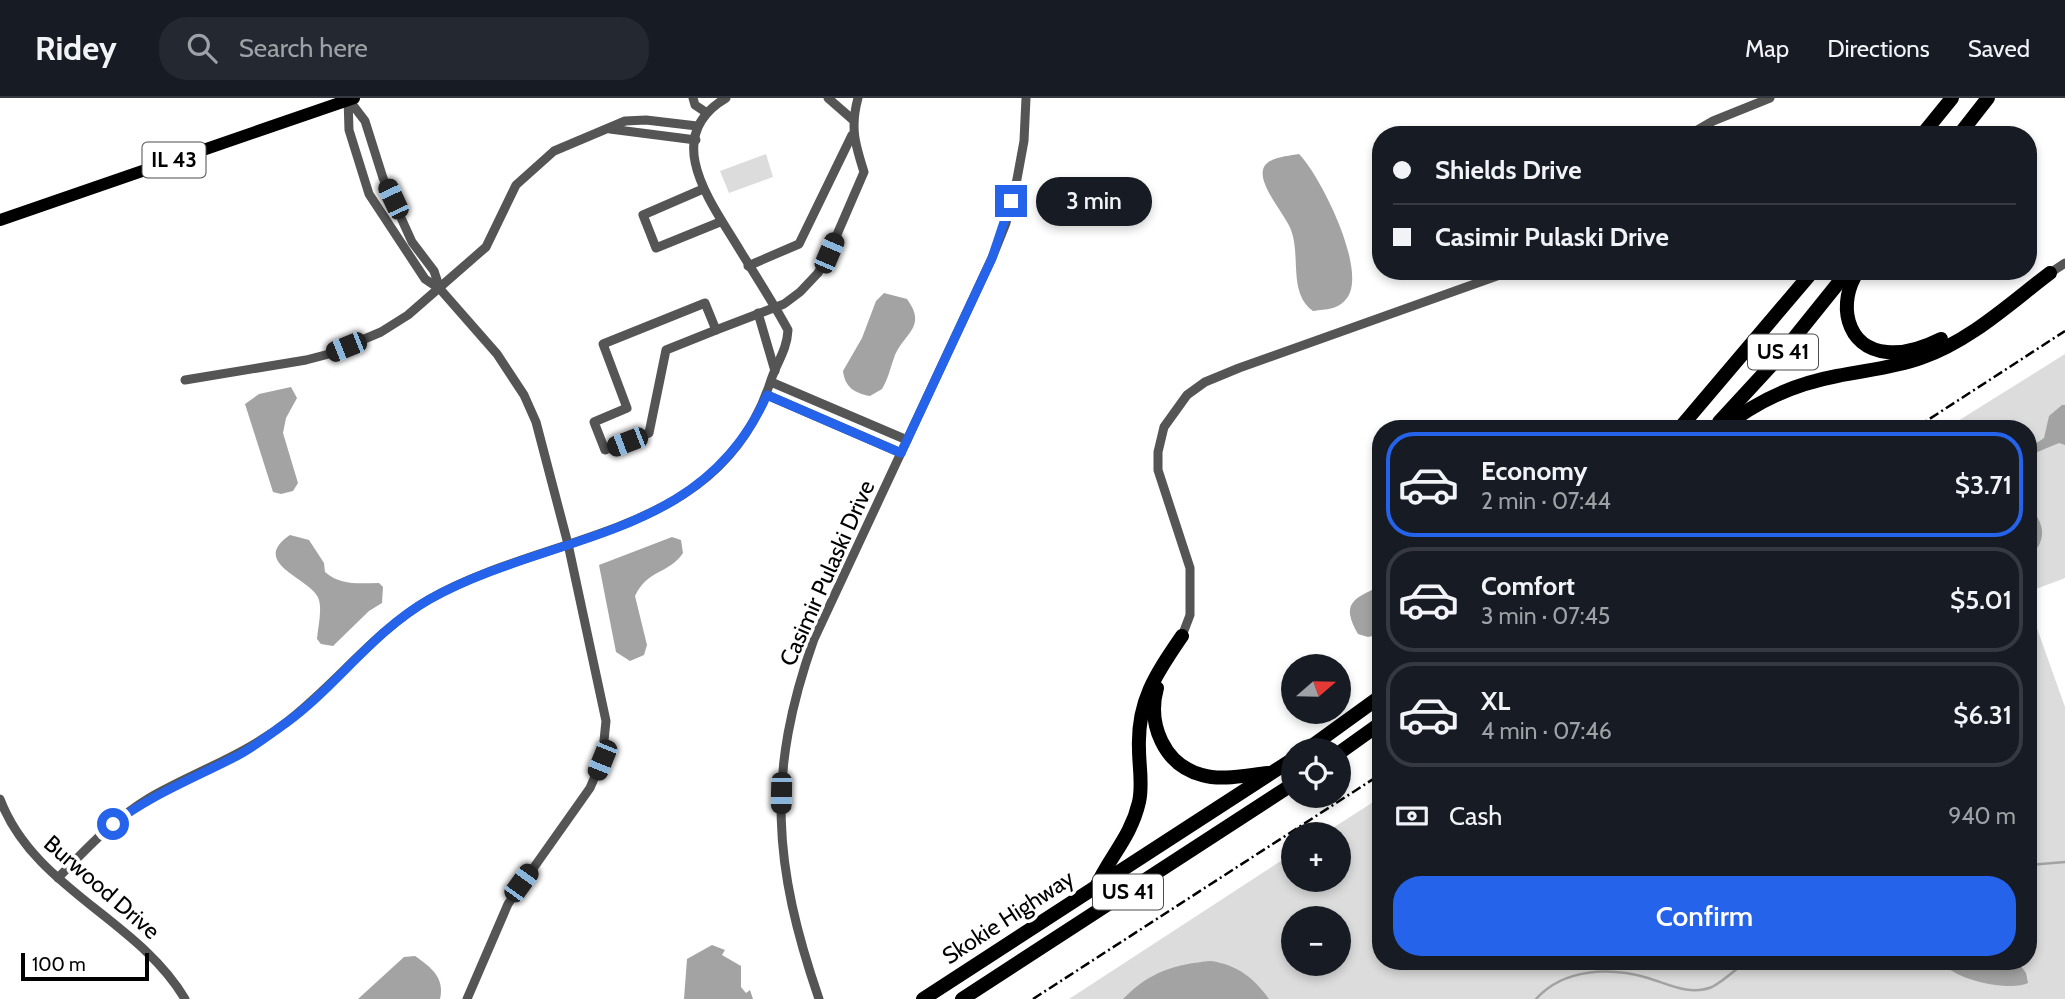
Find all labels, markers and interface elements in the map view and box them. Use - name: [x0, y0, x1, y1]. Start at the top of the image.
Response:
- search box: [159, 17, 649, 80]
- text: Ridey: [35, 28, 117, 68]
- icon: search: [183, 29, 221, 67]
- text: Search here: [239, 32, 368, 64]
- text: Map: [1745, 34, 1789, 63]
- text: Directions: [1827, 34, 1930, 63]
- text: Saved: [1968, 34, 2030, 63]
- road number: IL 43: [142, 142, 206, 178]
- text: Shields Drive: [1435, 154, 1582, 186]
- car: [375, 176, 412, 222]
- callout: 3 min: [1036, 176, 1151, 226]
- route end: [995, 185, 1027, 217]
- text: 3 min: [1066, 187, 1122, 215]
- text: Casimir Pulaski Drive: [1435, 221, 1669, 253]
- car: [812, 230, 847, 276]
- car: [323, 329, 370, 365]
- road number: US 41: [1748, 334, 1818, 370]
- car: [604, 425, 651, 459]
- icon: car: [1397, 453, 1460, 516]
- text: Economy: [1481, 455, 1587, 487]
- text: $3.71: [1955, 469, 2012, 501]
- street label: Casimir Pulaski Drive: [774, 476, 881, 670]
- text: 2 min · 07:44: [1481, 487, 1611, 515]
- icon: car: [1397, 568, 1460, 631]
- text: Comfort: [1481, 570, 1575, 602]
- text: $5.01: [1950, 584, 2012, 616]
- text: 3 min · 07:45: [1481, 602, 1610, 630]
- north arrow: [1281, 654, 1351, 724]
- map controls: [1281, 654, 1351, 976]
- icon: car: [1397, 683, 1460, 746]
- text: XL: [1481, 685, 1510, 717]
- text: $6.31: [1953, 699, 2012, 731]
- text: 4 min · 07:46: [1481, 717, 1612, 745]
- car: [585, 737, 620, 783]
- button: locate: [1281, 738, 1351, 808]
- car: [771, 772, 792, 814]
- icon: cash: [1393, 797, 1431, 835]
- text: Cash: [1449, 800, 1502, 832]
- text: 940 m: [1948, 802, 2016, 830]
- route start: [97, 808, 129, 840]
- button: +: [1281, 822, 1351, 892]
- street label: Burwood Drive: [38, 829, 166, 945]
- car: [501, 860, 542, 906]
- street label: Skokie Highway: [937, 864, 1079, 970]
- road number: US 41: [1093, 874, 1163, 910]
- button: Confirm: [1393, 876, 2016, 956]
- button: −: [1281, 906, 1351, 976]
- scale bar: [21, 950, 149, 982]
- text: 100 m: [32, 953, 86, 976]

